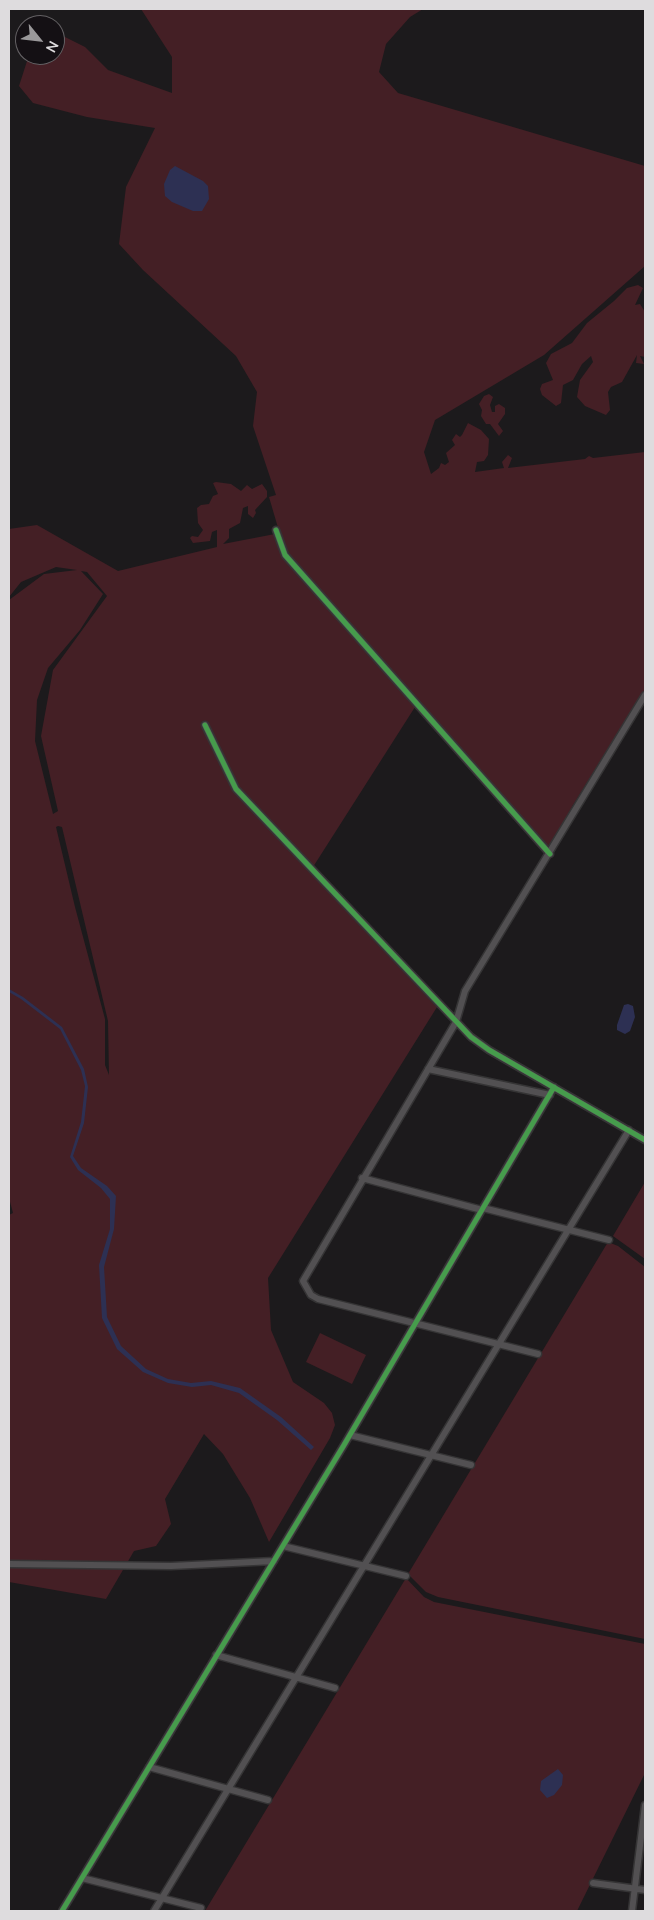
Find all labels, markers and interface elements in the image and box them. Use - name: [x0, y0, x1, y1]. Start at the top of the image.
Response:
- north arrow: [15, 15, 65, 65]
- text: N: [42, 38, 63, 56]

